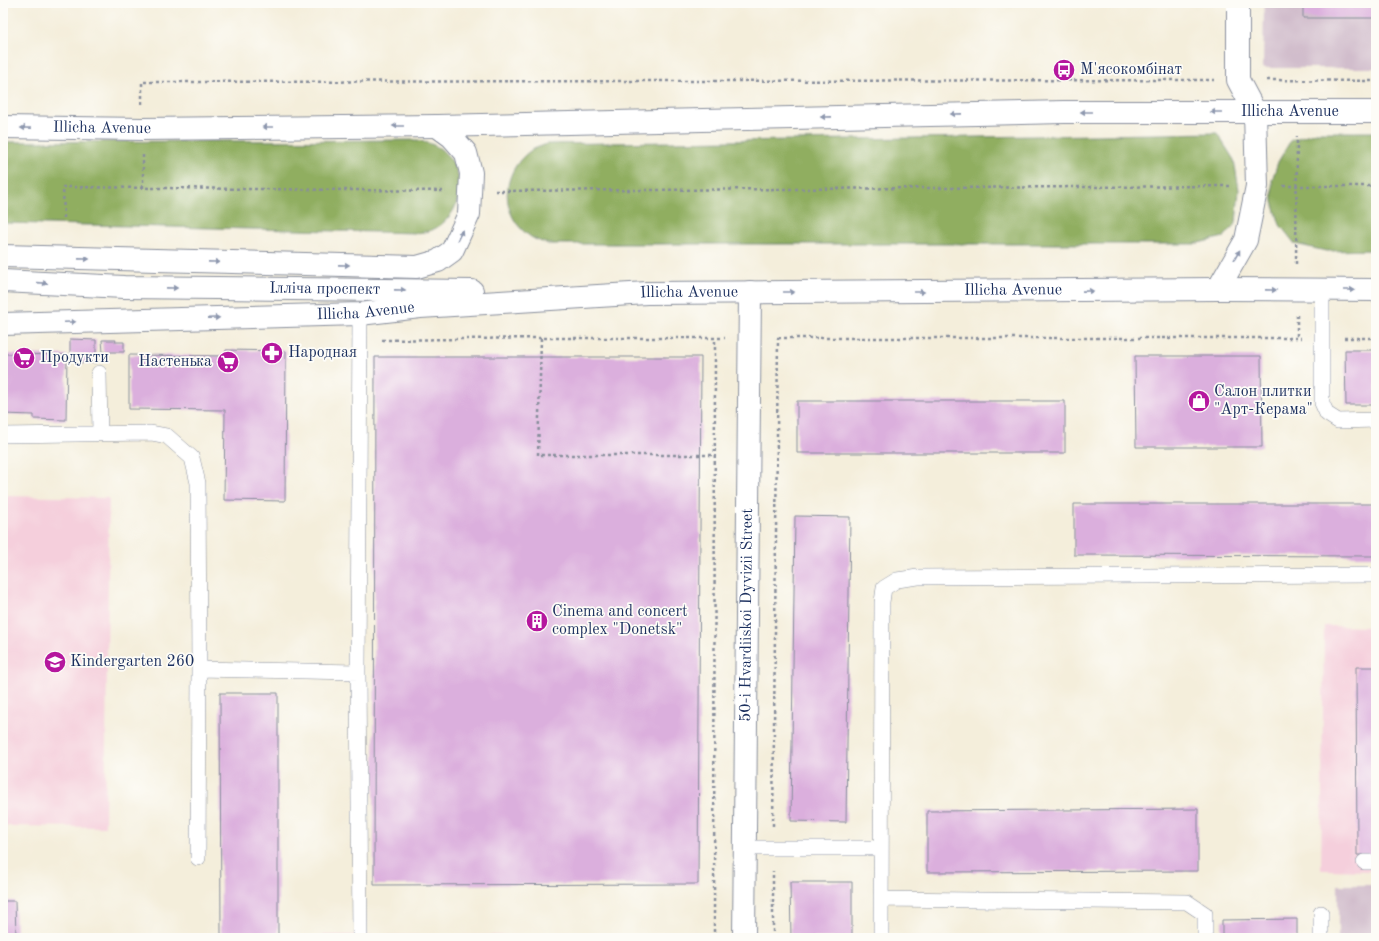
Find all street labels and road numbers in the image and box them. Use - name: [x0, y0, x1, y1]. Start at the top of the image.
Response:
- street label: Illicha Avenue: [1241, 104, 1339, 120]
- street label: Illicha Avenue: [53, 120, 151, 137]
- street label: Ілліча проспект: [269, 281, 380, 298]
- street label: Illicha Avenue: [964, 282, 1062, 299]
- street label: Illicha Avenue: [639, 284, 738, 301]
- street label: Illicha Avenue: [317, 300, 416, 323]
- street label: 50-i Hvardiiskoi Dyvizii Street: [738, 508, 756, 722]

